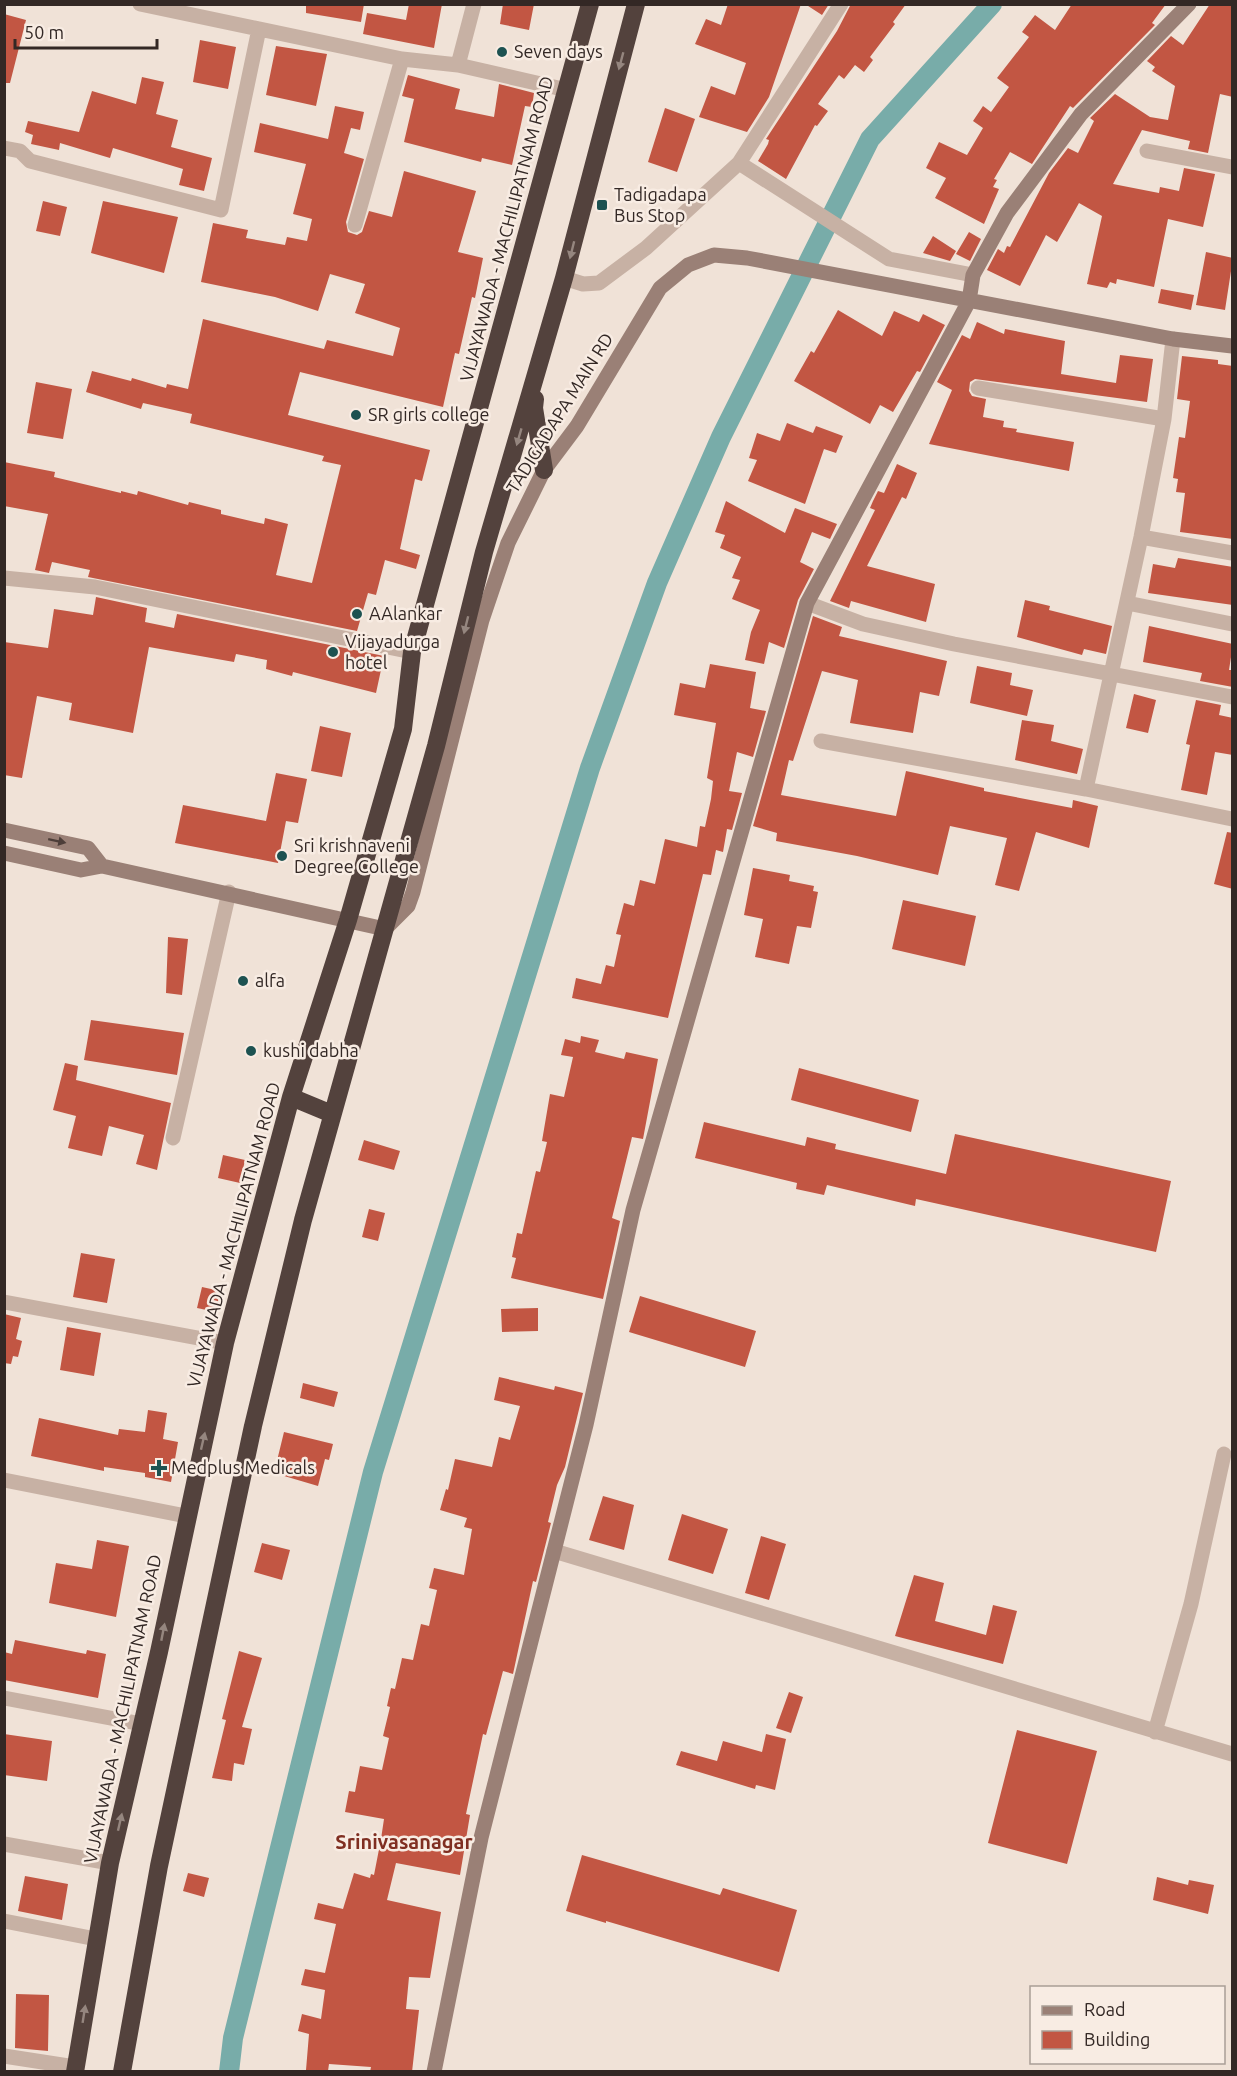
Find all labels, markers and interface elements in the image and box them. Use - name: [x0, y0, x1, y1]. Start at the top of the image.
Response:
- scale bar: [15, 12, 158, 50]
- text: 50 m: [24, 22, 64, 42]
- place label: Seven days: [514, 41, 603, 61]
- marker: Seven days: [495, 45, 509, 59]
- one-way arrow: [615, 52, 625, 70]
- street label: VIJAYAWADA - MACHILIPATNAM ROAD: [456, 74, 556, 384]
- place label: Tadigadapa Bus Stop: [614, 184, 707, 225]
- marker: Tadigadapa Bus Stop: [595, 198, 609, 212]
- one-way arrow: [566, 241, 576, 259]
- street label: TADIGADAPA MAIN RD: [502, 329, 617, 496]
- place label: SR girls college: [368, 404, 489, 424]
- marker: SR girls college: [349, 408, 363, 422]
- one-way arrow: [514, 429, 523, 447]
- place label: AAlankar: [369, 603, 443, 623]
- marker: AAlankar: [350, 607, 364, 621]
- one-way arrow: [460, 616, 470, 634]
- place label: Vijayadurga hotel: [345, 631, 440, 672]
- marker: Vijayadurga hotel: [326, 645, 340, 659]
- place label: Sri krishnaveni Degree College: [294, 835, 419, 876]
- one-way arrow: [48, 837, 67, 846]
- marker: Sri krishnaveni Degree College: [275, 849, 289, 863]
- place label: alfa: [255, 970, 285, 990]
- marker: alfa: [236, 974, 250, 988]
- place label: kushi dabha: [263, 1040, 359, 1060]
- marker: kushi dabha: [244, 1044, 258, 1058]
- street label: VIJAYAWADA - MACHILIPATNAM ROAD: [183, 1080, 283, 1390]
- one-way arrow: [198, 1432, 208, 1450]
- place label: Medplus Medicals: [171, 1457, 315, 1477]
- marker: Medplus Medicals: [152, 1461, 166, 1475]
- street label: VIJAYAWADA - MACHILIPATNAM ROAD: [79, 1553, 165, 1865]
- one-way arrow: [159, 1622, 168, 1641]
- one-way arrow: [115, 1813, 125, 1831]
- district label: Srinivasanagar: [335, 1830, 473, 1853]
- legend: [1030, 1986, 1225, 2064]
- text: Road: [1084, 1999, 1126, 2019]
- one-way arrow: [80, 2004, 89, 2023]
- text: Building: [1084, 2029, 1150, 2049]

